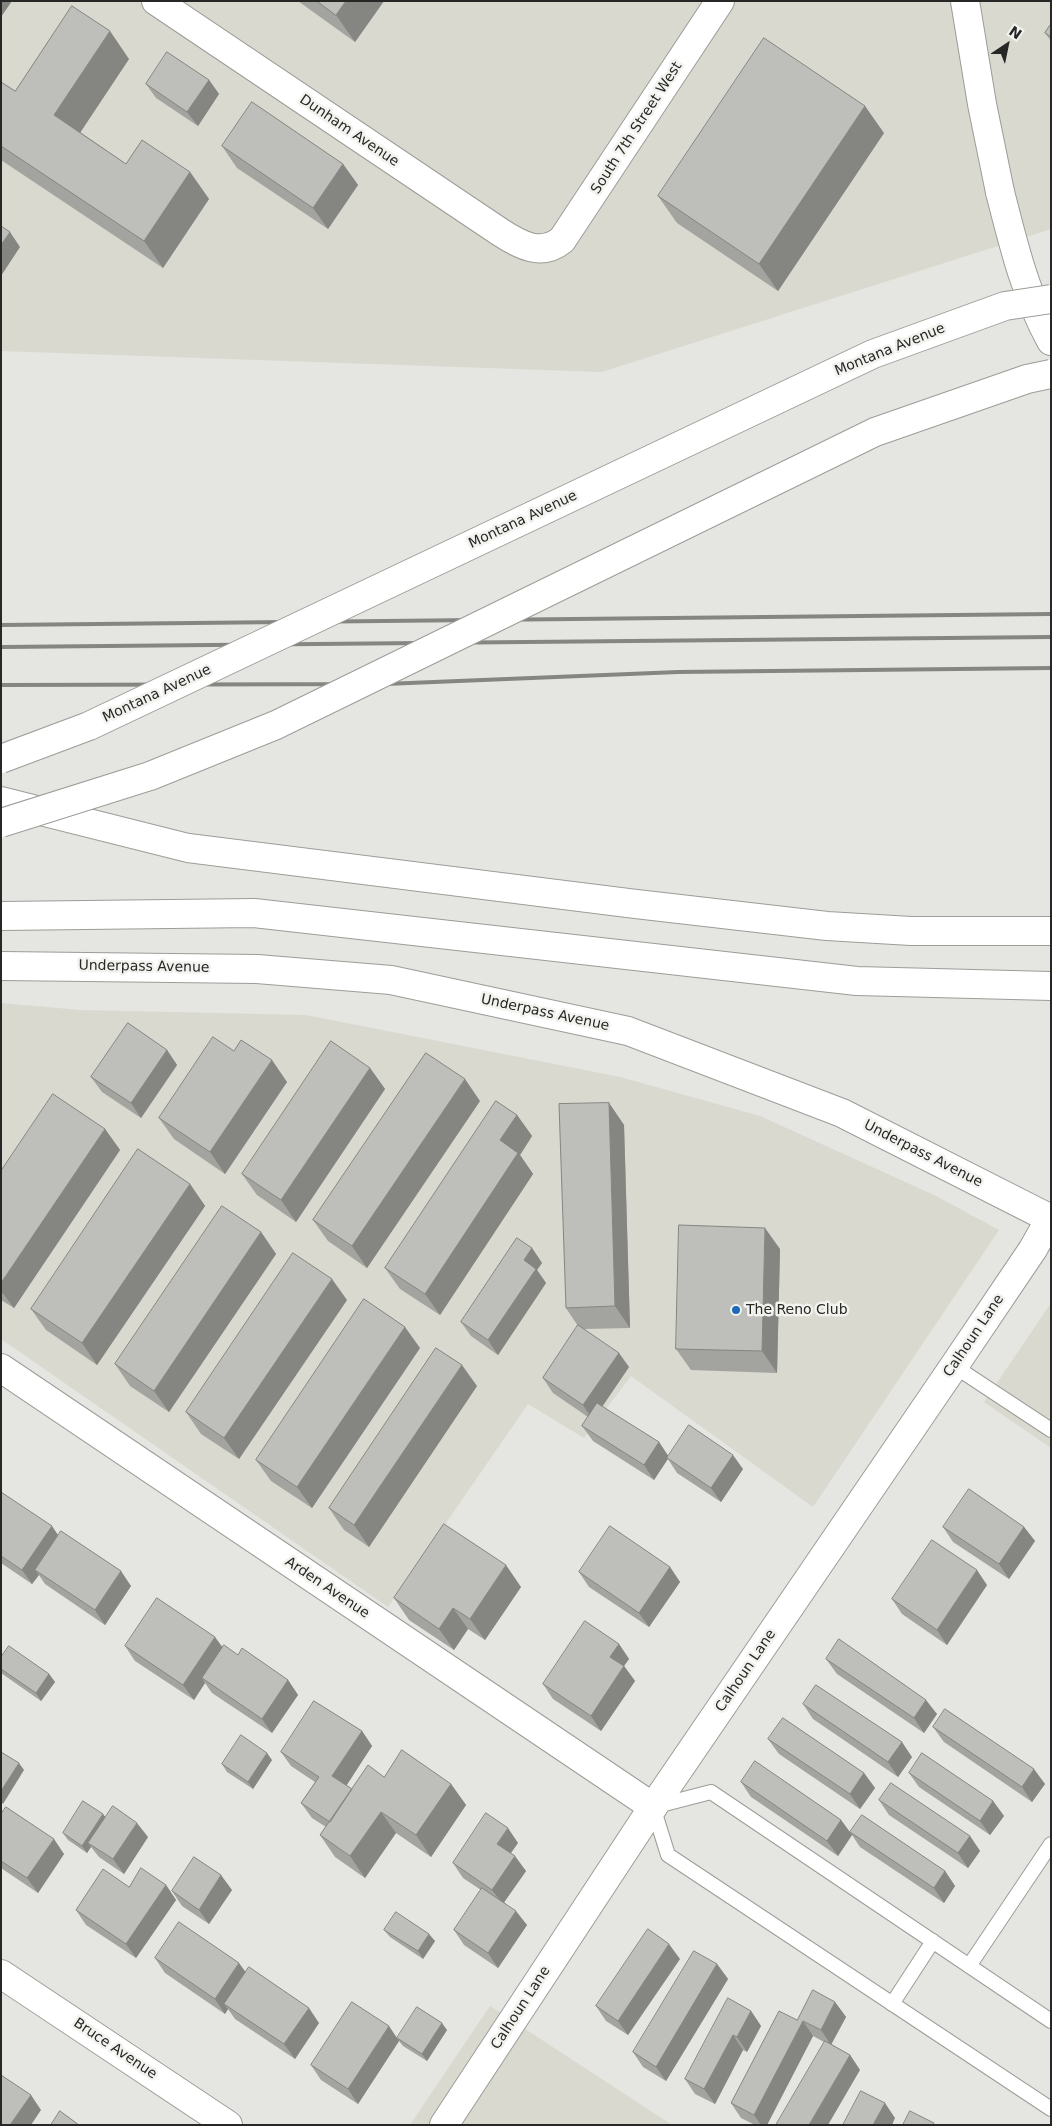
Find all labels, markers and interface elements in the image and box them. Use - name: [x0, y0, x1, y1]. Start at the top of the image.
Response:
- north arrow: [982, 20, 1032, 70]
- text: N: [1006, 23, 1025, 42]
- street label: South 7th Street West: [588, 59, 686, 197]
- street label: Dunham Avenue: [296, 92, 402, 170]
- street label: Montana Avenue: [832, 320, 948, 380]
- street label: Montana Avenue: [466, 488, 580, 552]
- street label: Montana Avenue: [100, 662, 214, 726]
- street label: Underpass Avenue: [78, 957, 210, 977]
- street label: Underpass Avenue: [479, 991, 611, 1035]
- street label: Underpass Avenue: [861, 1117, 985, 1191]
- street label: Calhoun Lane: [940, 1292, 1008, 1380]
- place label: The Reno Club: [746, 1302, 848, 1318]
- marker: The Reno Club: [730, 1304, 742, 1316]
- street label: Arden Avenue: [282, 1554, 372, 1622]
- street label: Calhoun Lane: [712, 1627, 780, 1715]
- street label: Calhoun Lane: [488, 1963, 554, 2053]
- street label: Bruce Avenue: [70, 2015, 160, 2083]

